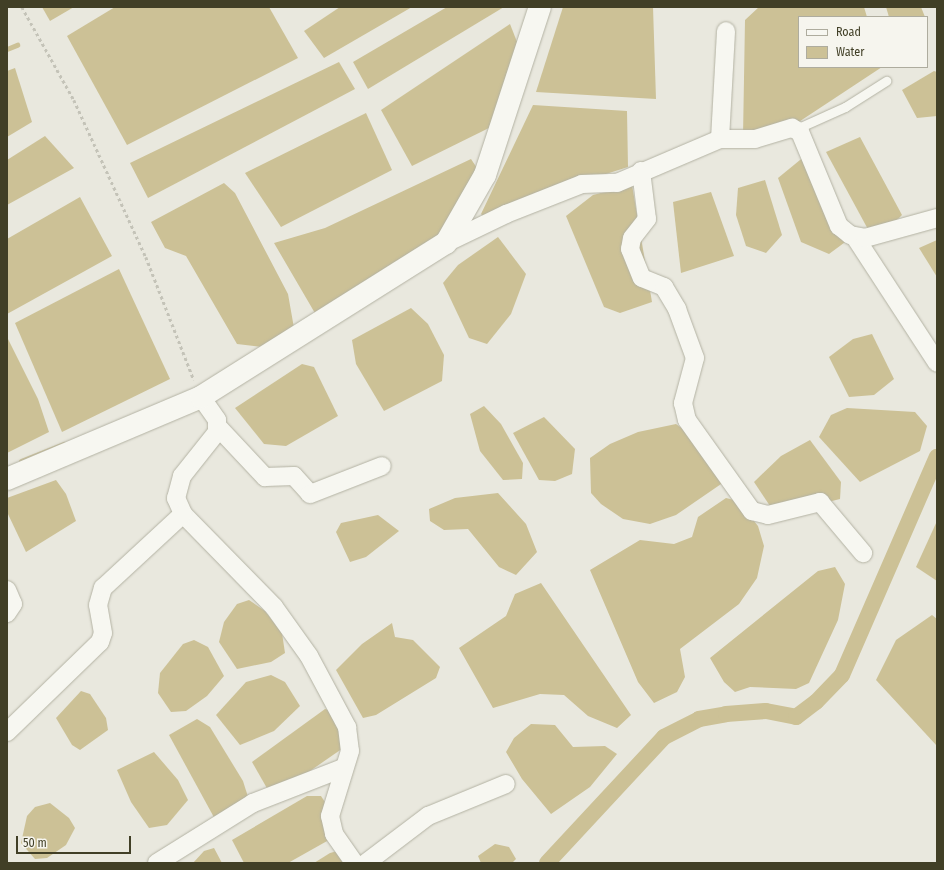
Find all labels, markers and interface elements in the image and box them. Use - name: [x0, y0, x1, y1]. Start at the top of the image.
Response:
- legend: [798, 16, 928, 68]
- text: Road: [836, 25, 861, 39]
- text: Water: [836, 45, 864, 59]
- scale bar: [18, 828, 133, 854]
- text: 50 m: [23, 836, 47, 850]

